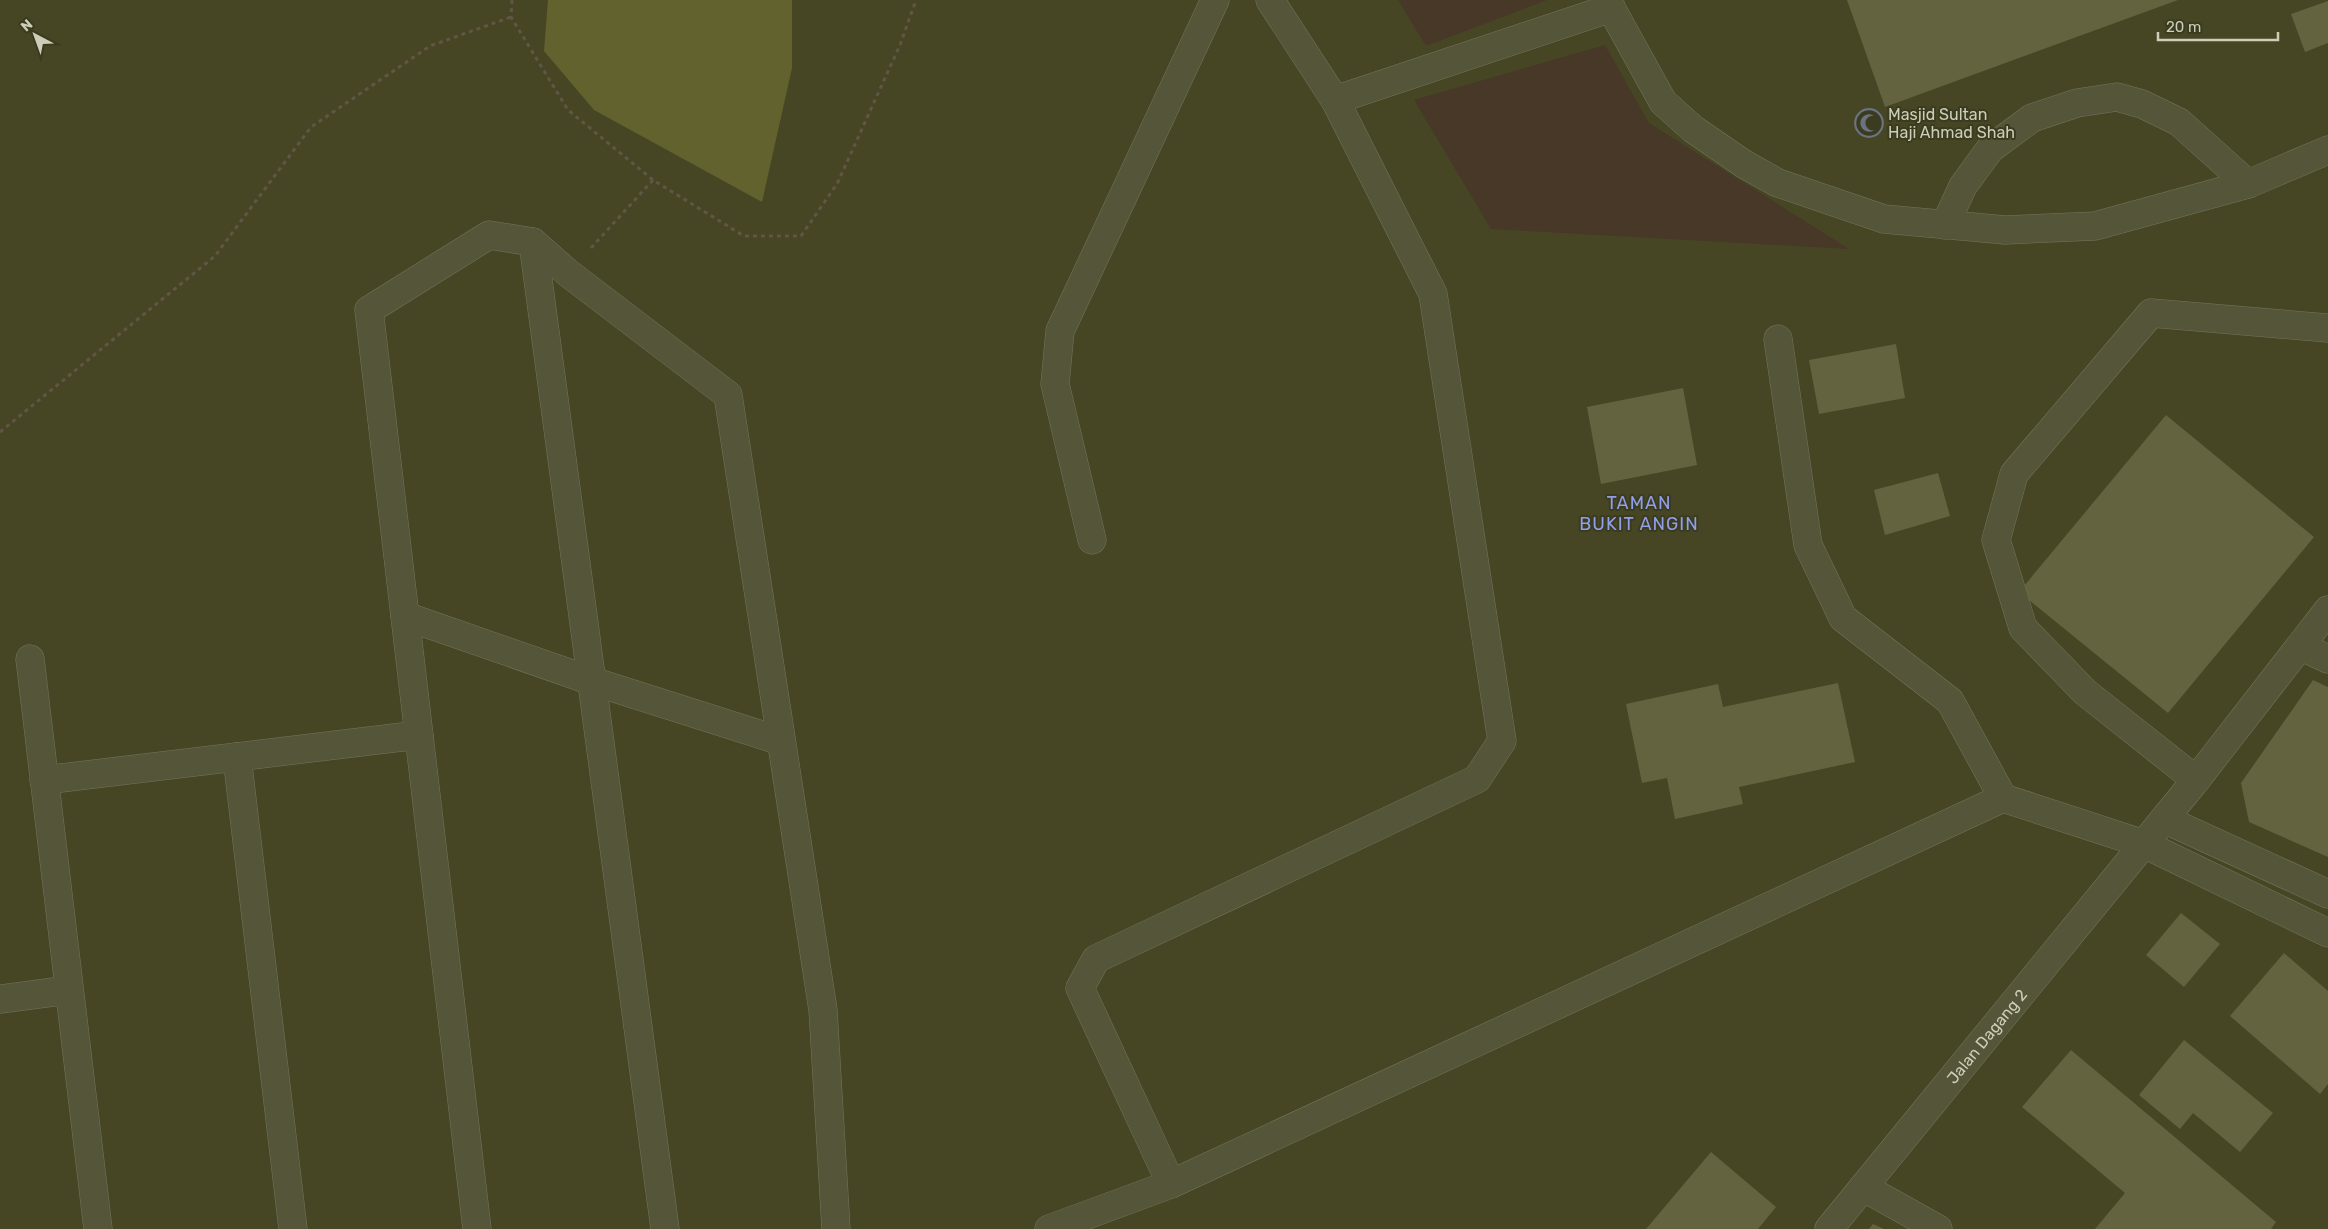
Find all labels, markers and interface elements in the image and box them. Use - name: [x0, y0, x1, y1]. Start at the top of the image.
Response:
- north arrow: [10, 10, 60, 60]
- scale bar: [2158, 10, 2278, 42]
- text: N: [17, 16, 36, 35]
- text: 20 m: [2166, 18, 2201, 36]
- place label: Masjid Sultan Haji Ahmad Shah: [1888, 105, 2015, 142]
- mosque icon: Masjid Sultan Haji Ahmad Shah: [1854, 108, 1884, 138]
- district label: TAMAN BUKIT ANGIN: [1579, 492, 1699, 535]
- street label: Jalan Dagang 2: [1942, 985, 2031, 1087]

